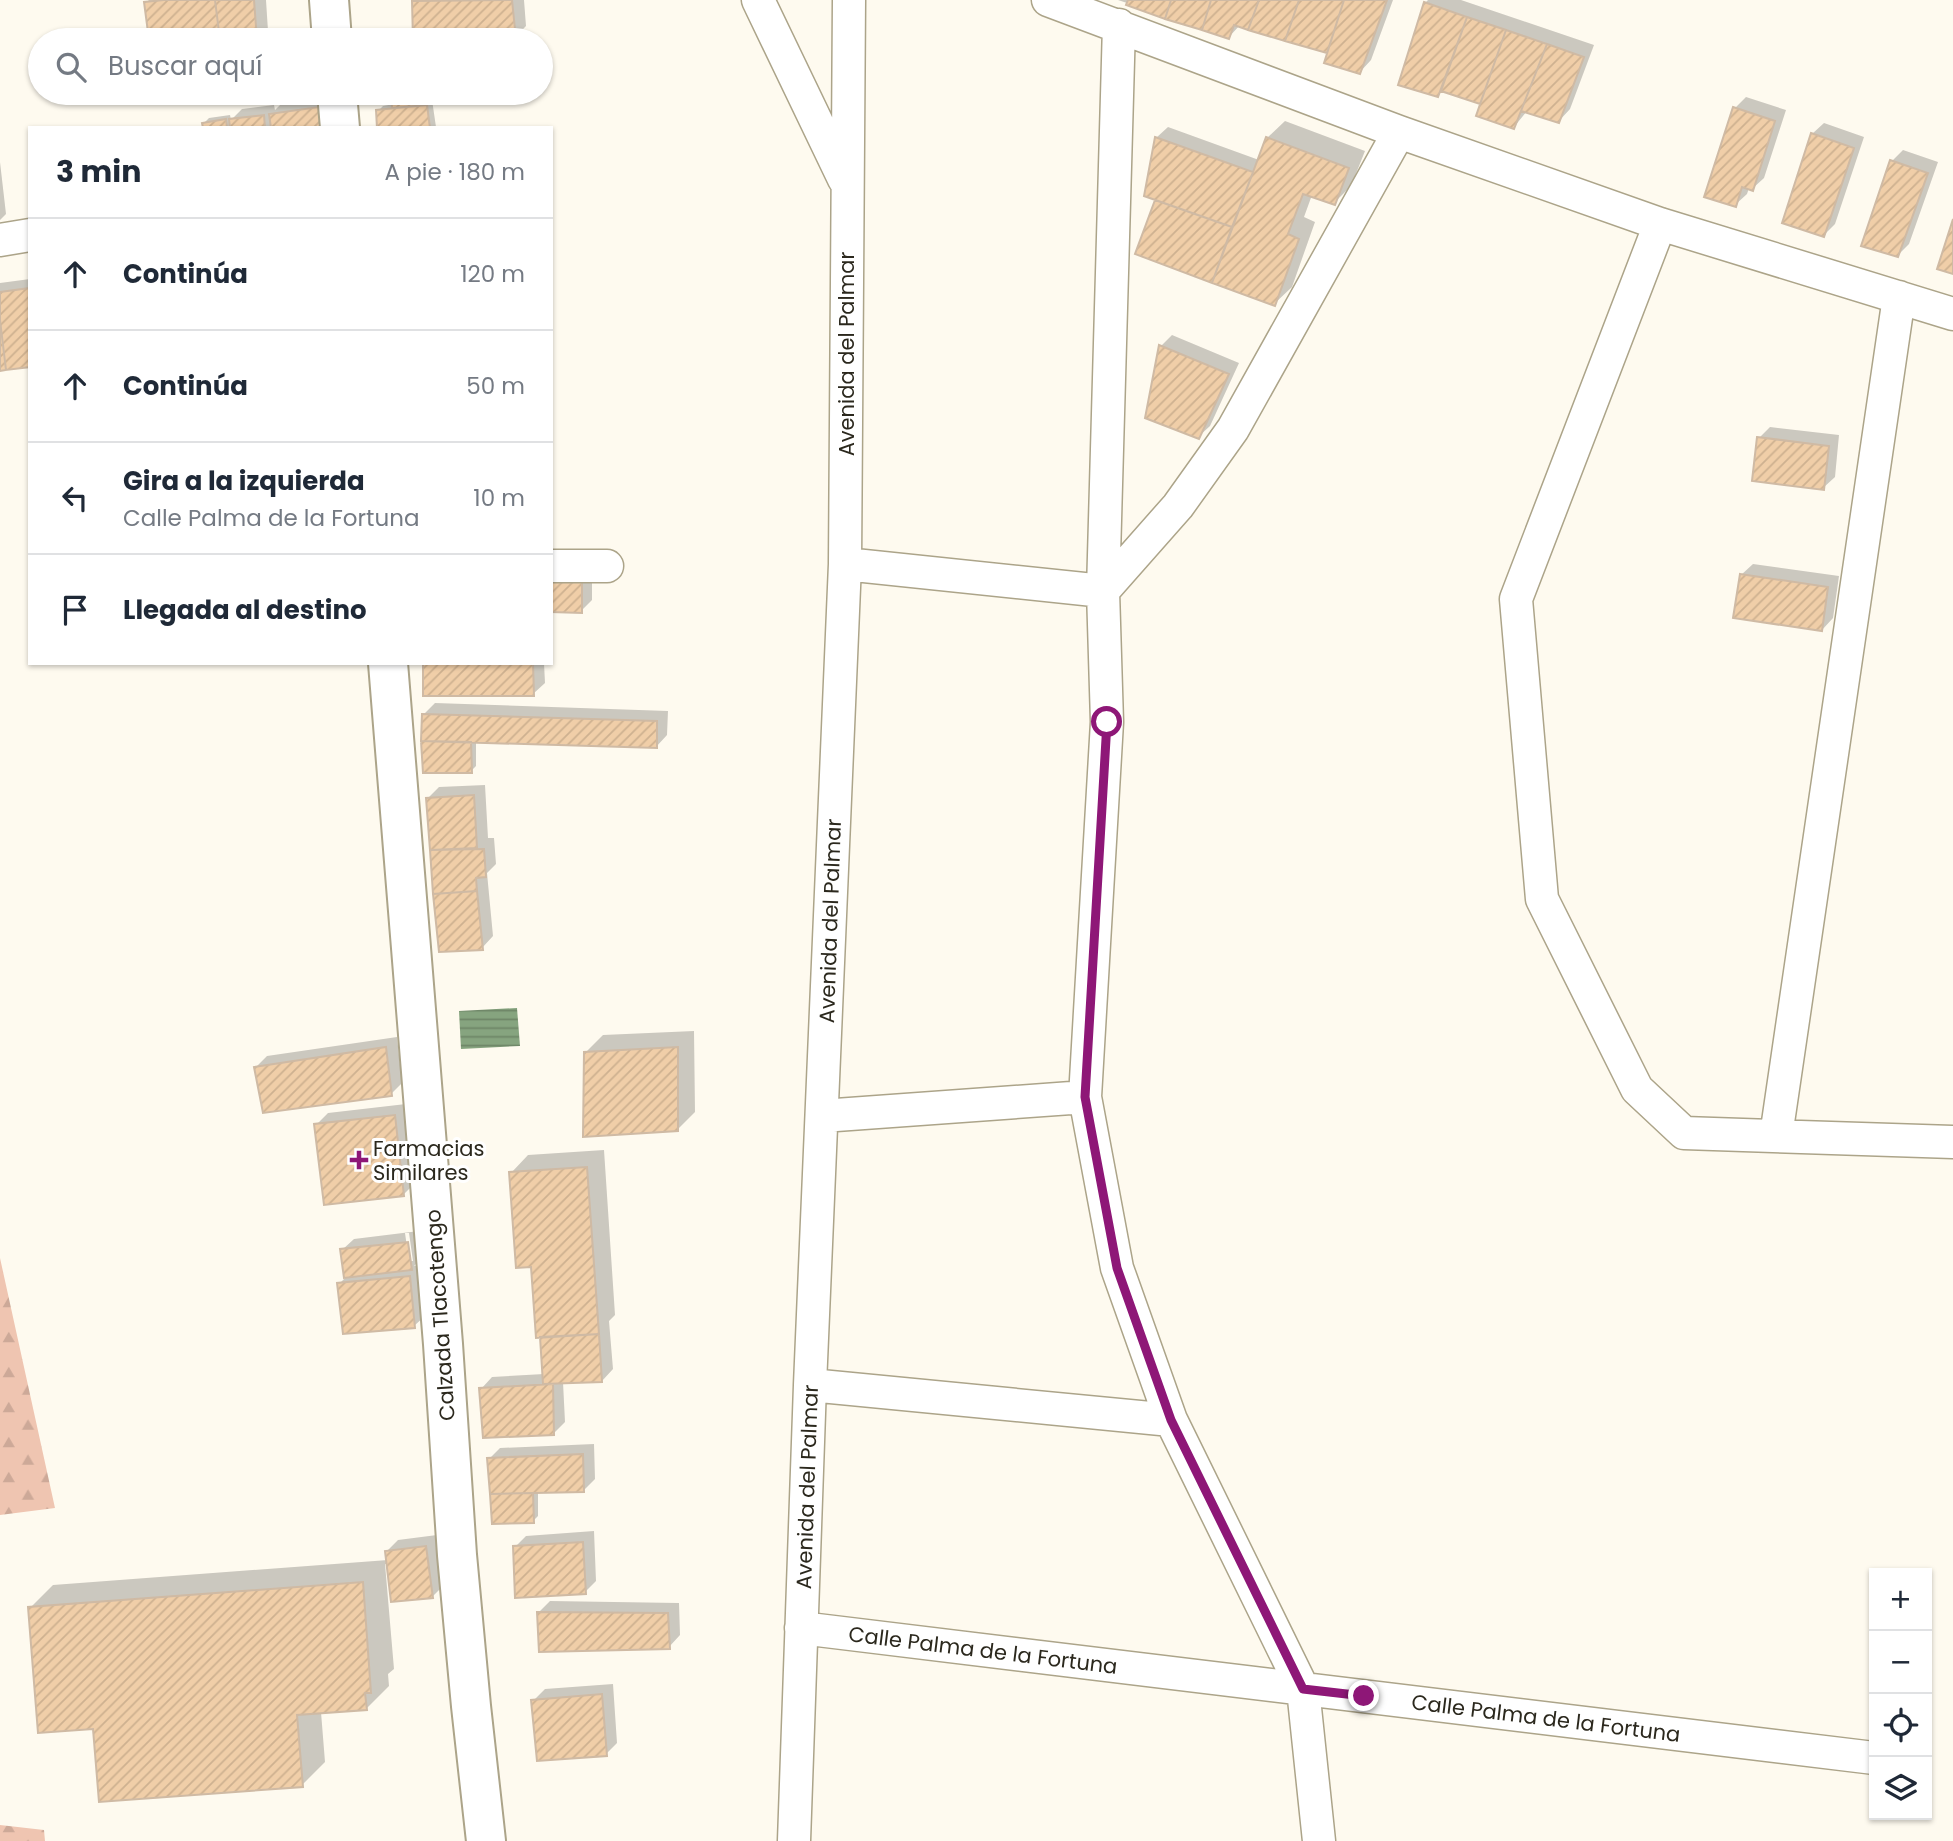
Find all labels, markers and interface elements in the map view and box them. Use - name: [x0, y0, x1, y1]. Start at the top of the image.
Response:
- search box: [28, 28, 553, 105]
- icon: search: [52, 48, 90, 86]
- text: Buscar aquí: [108, 48, 262, 84]
- text: 3 min: [56, 150, 141, 193]
- text: A pie · 180 m: [385, 156, 525, 188]
- street label: Avenida del Palmar: [832, 251, 861, 456]
- icon: ahead: [56, 255, 94, 293]
- text: Continúa: [123, 256, 248, 292]
- text: 120 m: [460, 258, 525, 290]
- icon: ahead: [56, 367, 94, 405]
- text: Continúa: [123, 368, 248, 404]
- text: 50 m: [466, 370, 525, 402]
- text: Gira a la izquierda: [123, 463, 365, 499]
- icon: left: [56, 479, 94, 517]
- text: 10 m: [473, 482, 525, 514]
- text: Calle Palma de la Fortuna: [123, 502, 419, 534]
- icon: arrive: [56, 591, 94, 629]
- text: Llegada al destino: [123, 592, 367, 628]
- route start: [1091, 706, 1122, 737]
- street label: Avenida del Palmar: [812, 818, 848, 1024]
- place label: Farmacias Similares: [373, 1134, 485, 1187]
- marker: Farmacias Similares: [351, 1152, 367, 1168]
- street label: Calzada Tlacotengo: [418, 1208, 462, 1422]
- street label: Avenida del Palmar: [789, 1384, 825, 1590]
- map controls: [1869, 1568, 1932, 1820]
- button: +: [1869, 1568, 1932, 1631]
- street label: Calle Palma de la Fortuna: [847, 1619, 1119, 1681]
- button: −: [1869, 1631, 1932, 1694]
- route end: [1348, 1680, 1379, 1711]
- street label: Calle Palma de la Fortuna: [1410, 1687, 1682, 1749]
- button: locate: [1869, 1694, 1932, 1757]
- button: layers: [1869, 1757, 1932, 1820]

